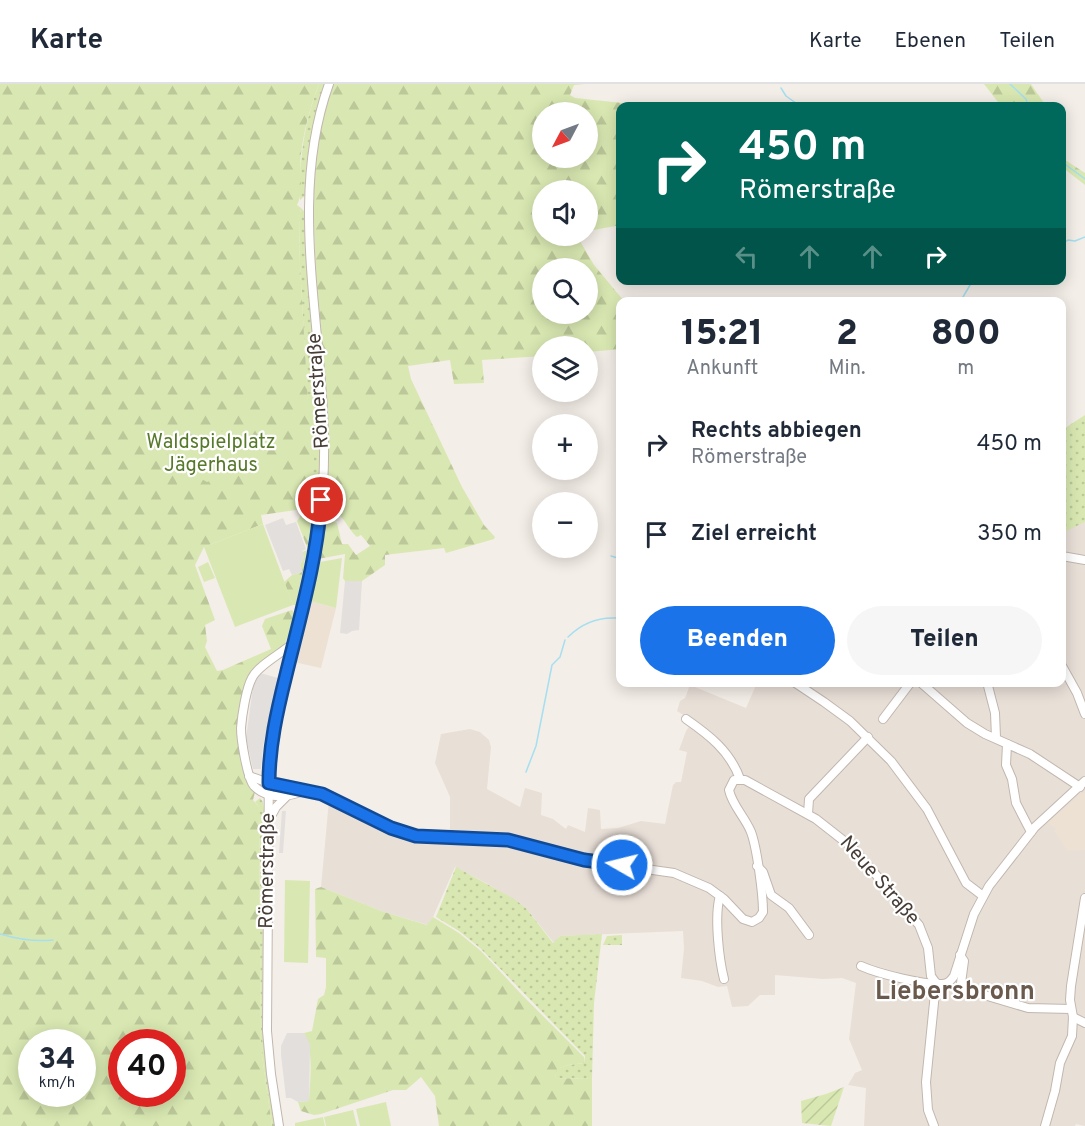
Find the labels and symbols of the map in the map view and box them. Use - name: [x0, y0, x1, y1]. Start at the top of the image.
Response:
- north arrow: [532, 102, 598, 168]
- street label: Römerstraße: [302, 332, 336, 450]
- park label: Waldspielplatz Jägerhaus: [146, 430, 276, 479]
- pin: [295, 474, 346, 525]
- street label: Römerstraße: [254, 813, 282, 929]
- street label: Neue Straße: [833, 831, 925, 931]
- position arrow: [590, 833, 654, 897]
- district label: Liebersbronn: [875, 976, 1035, 1009]
- speed limit sign: 40: [108, 1029, 186, 1107]

